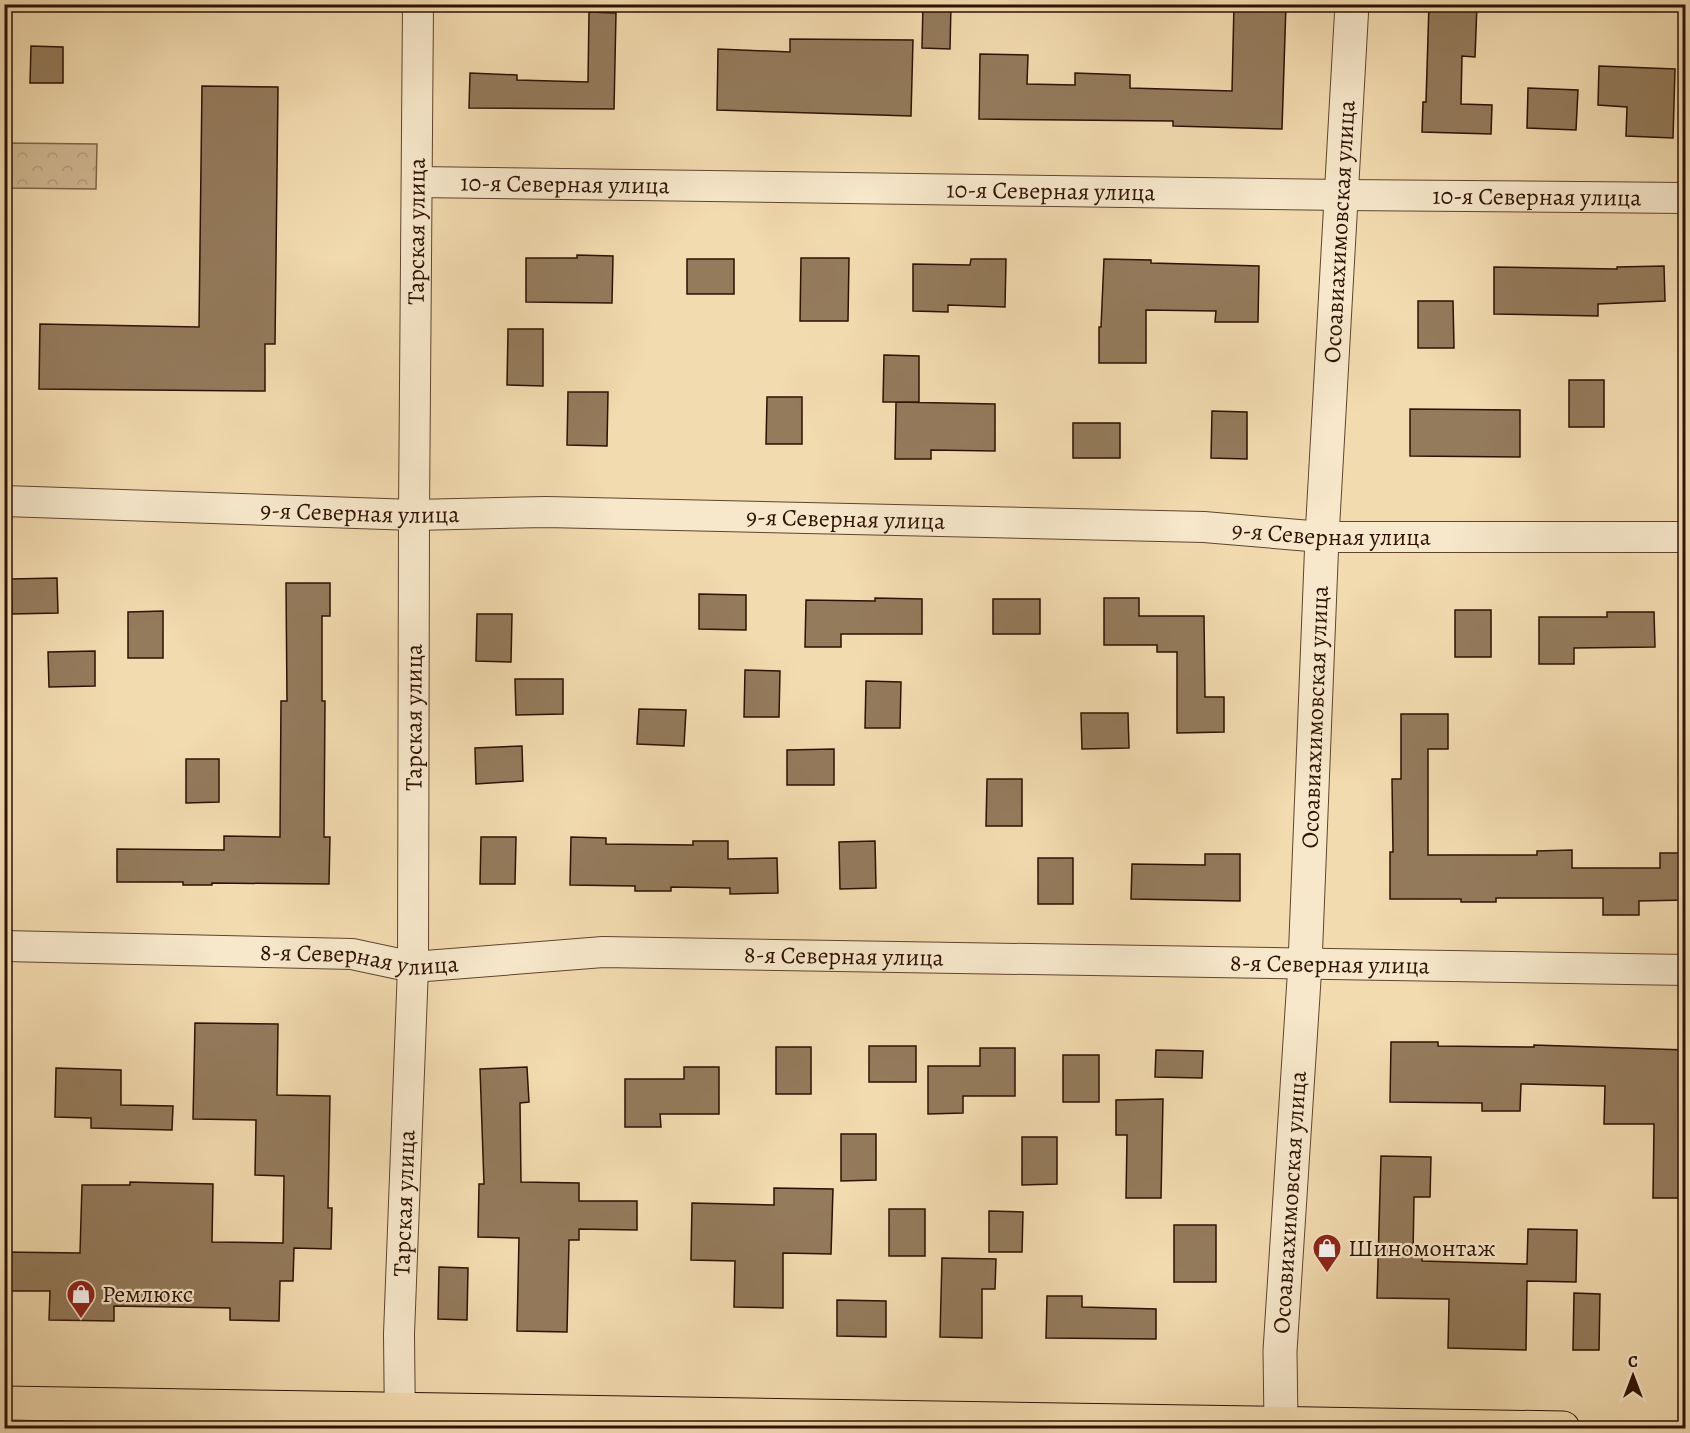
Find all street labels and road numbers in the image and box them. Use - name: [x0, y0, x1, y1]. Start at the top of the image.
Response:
- street label: Осоавиахимовская улица: [1316, 99, 1363, 364]
- street label: Тарская улица: [400, 158, 433, 305]
- street label: 10-я Северная улица: [460, 167, 670, 202]
- street label: 10-я Северная улица: [946, 173, 1156, 208]
- street label: 10-я Северная улица: [1432, 180, 1642, 214]
- street label: 9-я Северная улица: [260, 494, 460, 531]
- street label: 9-я Северная улица: [746, 501, 946, 537]
- street label: 9-я Северная улица: [1231, 513, 1431, 553]
- street label: Осоавиахимовская улица: [1294, 585, 1336, 849]
- street label: Тарская улица: [397, 644, 430, 791]
- street label: 8-я Северная улица: [260, 936, 460, 983]
- street label: 8-я Северная улица: [744, 938, 944, 974]
- street label: 8-я Северная улица: [1230, 946, 1430, 982]
- street label: Осоавиахимовская улица: [1265, 1070, 1314, 1335]
- street label: Тарская улица: [385, 1129, 423, 1277]

